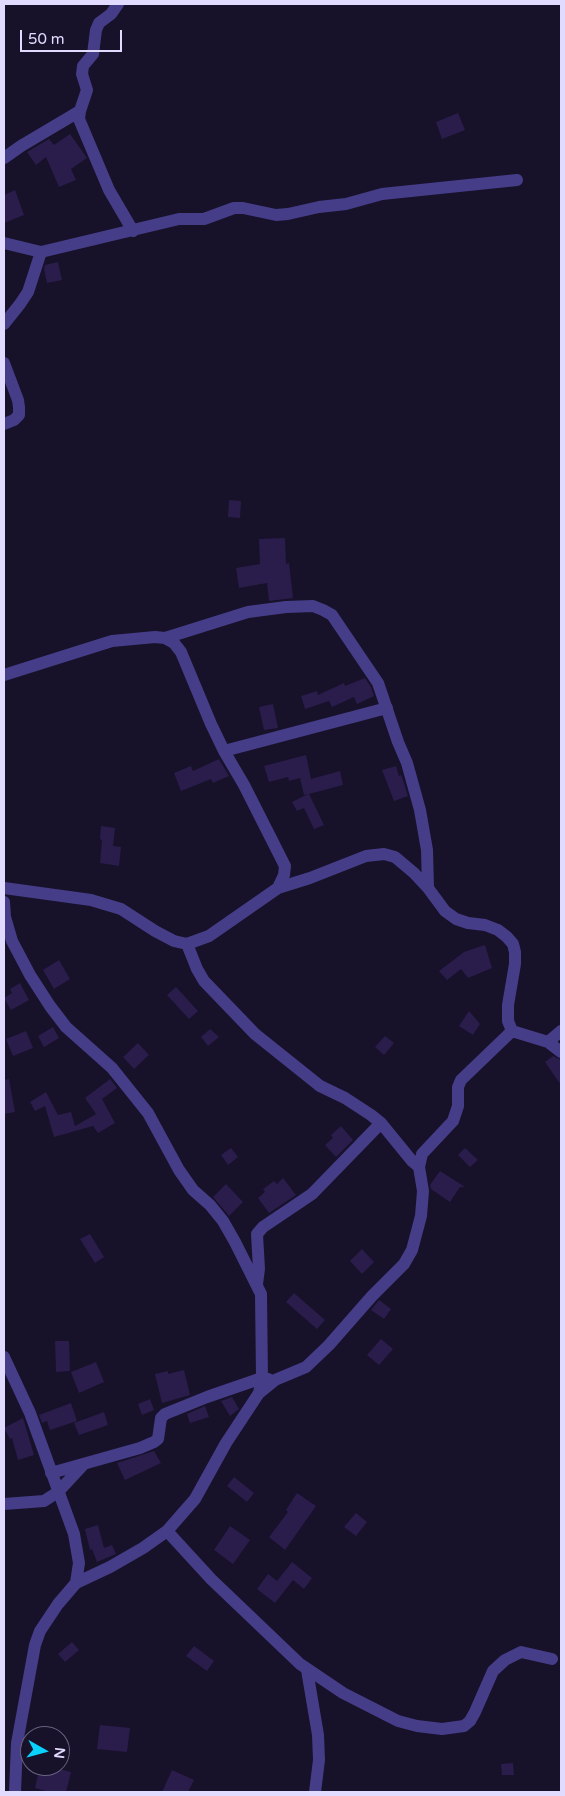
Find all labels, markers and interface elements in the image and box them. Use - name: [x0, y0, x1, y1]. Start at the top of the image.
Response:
- scale bar: [22, 20, 125, 52]
- text: 50 m: [28, 30, 65, 48]
- north arrow: [20, 1726, 70, 1776]
- text: N: [50, 1746, 69, 1759]

